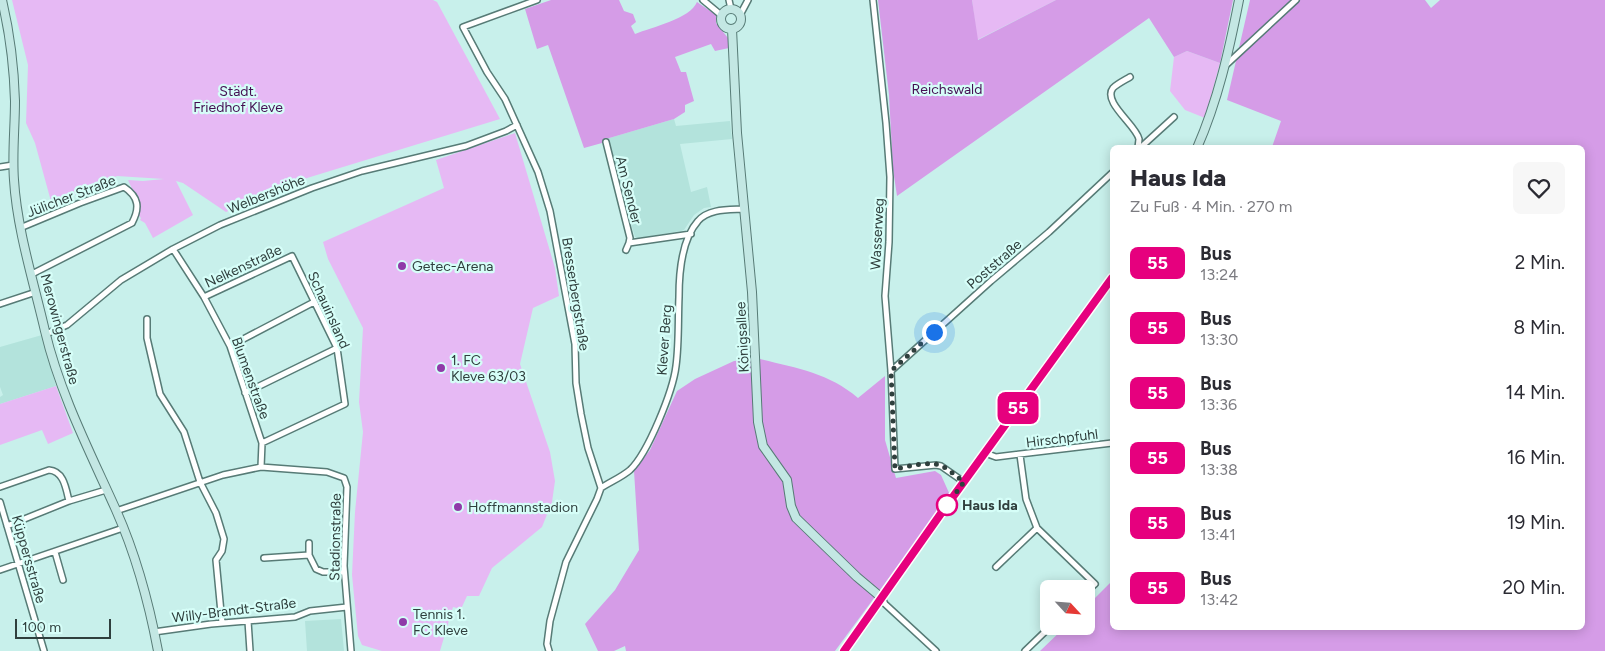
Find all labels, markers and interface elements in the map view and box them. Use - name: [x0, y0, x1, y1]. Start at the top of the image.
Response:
- park label: Reichswald: [912, 81, 982, 98]
- park label: Städt. Friedhof Kleve: [193, 83, 283, 116]
- street label: Am Sender: [612, 154, 645, 226]
- button: heart: [1513, 162, 1565, 214]
- text: Haus Ida: [1130, 163, 1226, 192]
- street label: Welbershöhe: [225, 171, 308, 218]
- street label: Jülicher Straße: [24, 172, 118, 221]
- text: Zu Fuß · 4 Min. · 270 m: [1130, 197, 1292, 216]
- street label: Wasserweg: [867, 198, 888, 270]
- street label: Bresserbergstraße: [558, 236, 593, 352]
- street label: Poststraße: [963, 236, 1026, 293]
- street label: Nelkenstraße: [202, 241, 285, 292]
- text: Bus: [1200, 242, 1231, 265]
- text: 2 Min.: [1515, 251, 1565, 274]
- text: 55: [1147, 252, 1168, 274]
- place label: Getec-Arena: [412, 258, 493, 275]
- marker: Getec-Arena: [396, 260, 408, 272]
- text: 13:24: [1200, 265, 1238, 284]
- street label: Schauinsland: [304, 269, 353, 351]
- street label: Merowingerstraße: [37, 272, 83, 387]
- street label: Königsallee: [732, 301, 753, 373]
- street label: Klever Berg: [654, 304, 675, 376]
- text: Bus: [1200, 307, 1231, 330]
- text: 8 Min.: [1514, 316, 1565, 339]
- text: 55: [1147, 317, 1168, 339]
- your location: [922, 320, 947, 345]
- text: 13:30: [1200, 330, 1238, 349]
- street label: Blumenstraße: [228, 335, 273, 422]
- place label: 1. FC Kleve 63/03: [451, 352, 526, 385]
- marker: 1. FC Kleve 63/03: [435, 362, 447, 374]
- text: Bus: [1200, 372, 1231, 395]
- text: 14 Min.: [1506, 381, 1565, 404]
- text: 55: [1147, 382, 1168, 404]
- line badge: 55: [996, 392, 1040, 424]
- text: 13:36: [1200, 395, 1237, 414]
- text: 55: [1008, 397, 1028, 419]
- street label: Hirschpfuhl: [1025, 426, 1099, 451]
- text: Bus: [1200, 437, 1231, 460]
- text: 16 Min.: [1507, 446, 1565, 469]
- text: 55: [1147, 447, 1168, 469]
- text: 13:38: [1200, 460, 1238, 479]
- street label: Stadionstraße: [326, 493, 345, 581]
- marker: Haus Ida: [936, 494, 958, 516]
- place label: Haus Ida: [962, 497, 1018, 514]
- place label: Hoffmannstadion: [468, 499, 578, 516]
- marker: Hoffmannstadion: [452, 501, 464, 513]
- text: Bus: [1200, 502, 1231, 525]
- text: 19 Min.: [1507, 511, 1565, 534]
- text: 55: [1147, 512, 1168, 534]
- street label: Küppersstraße: [8, 513, 49, 606]
- text: 13:41: [1200, 525, 1236, 544]
- text: Bus: [1200, 567, 1231, 590]
- text: 20 Min.: [1502, 576, 1565, 599]
- text: 55: [1147, 577, 1168, 599]
- north arrow: [1040, 580, 1095, 635]
- map controls: [1040, 580, 1095, 635]
- text: 13:42: [1200, 590, 1238, 609]
- street label: Willy-Brandt-Straße: [171, 594, 297, 627]
- place label: Tennis 1. FC Kleve: [413, 606, 468, 639]
- scale bar: [15, 616, 111, 639]
- marker: Tennis 1. FC Kleve: [397, 616, 409, 628]
- text: 100 m: [22, 619, 61, 636]

